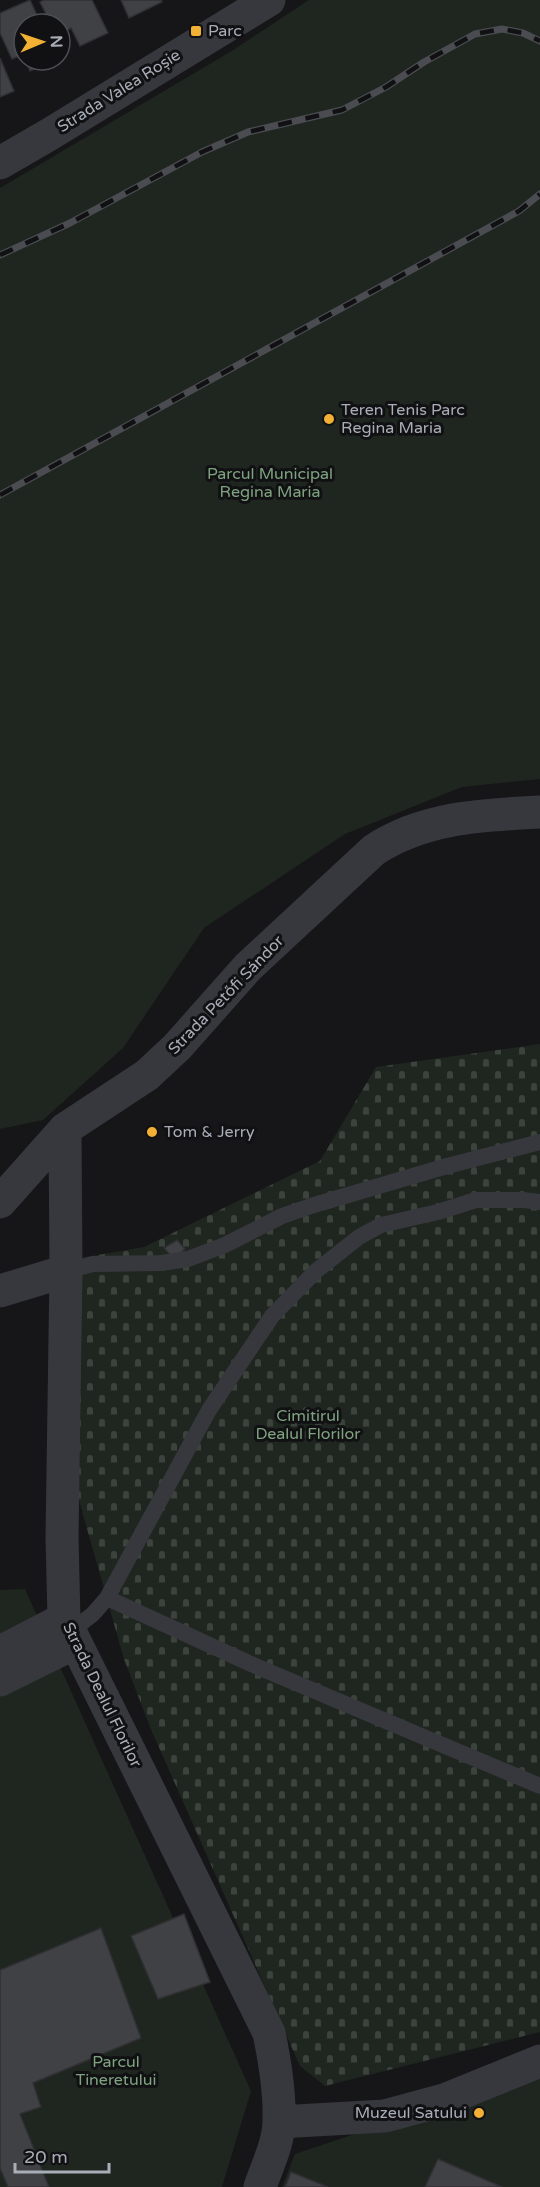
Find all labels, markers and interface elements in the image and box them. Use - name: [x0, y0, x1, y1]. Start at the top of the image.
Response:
- north arrow: [12, 12, 72, 72]
- place label: Parc: [208, 21, 242, 41]
- marker: Parc: [189, 24, 203, 38]
- text: N: [46, 35, 66, 48]
- street label: Strada Valea Roșie: [54, 45, 184, 137]
- place label: Teren Tenis Parc Regina Maria: [341, 400, 465, 438]
- marker: Teren Tenis Parc Regina Maria: [322, 412, 336, 426]
- park label: Parcul Municipal Regina Maria: [207, 464, 333, 502]
- street label: Strada Petőfi Sándor: [164, 931, 289, 1059]
- place label: Tom & Jerry: [164, 1122, 255, 1142]
- marker: Tom & Jerry: [145, 1125, 159, 1139]
- park label: Cimitirul Dealul Florilor: [256, 1406, 361, 1444]
- street label: Strada Dealul Florilor: [58, 1619, 146, 1772]
- park label: Parcul Tineretului: [76, 2052, 156, 2090]
- place label: Muzeul Satului: [355, 2103, 467, 2123]
- marker: Muzeul Satului: [472, 2106, 486, 2120]
- scale bar: [15, 2136, 110, 2174]
- text: 20 m: [24, 2146, 68, 2168]

